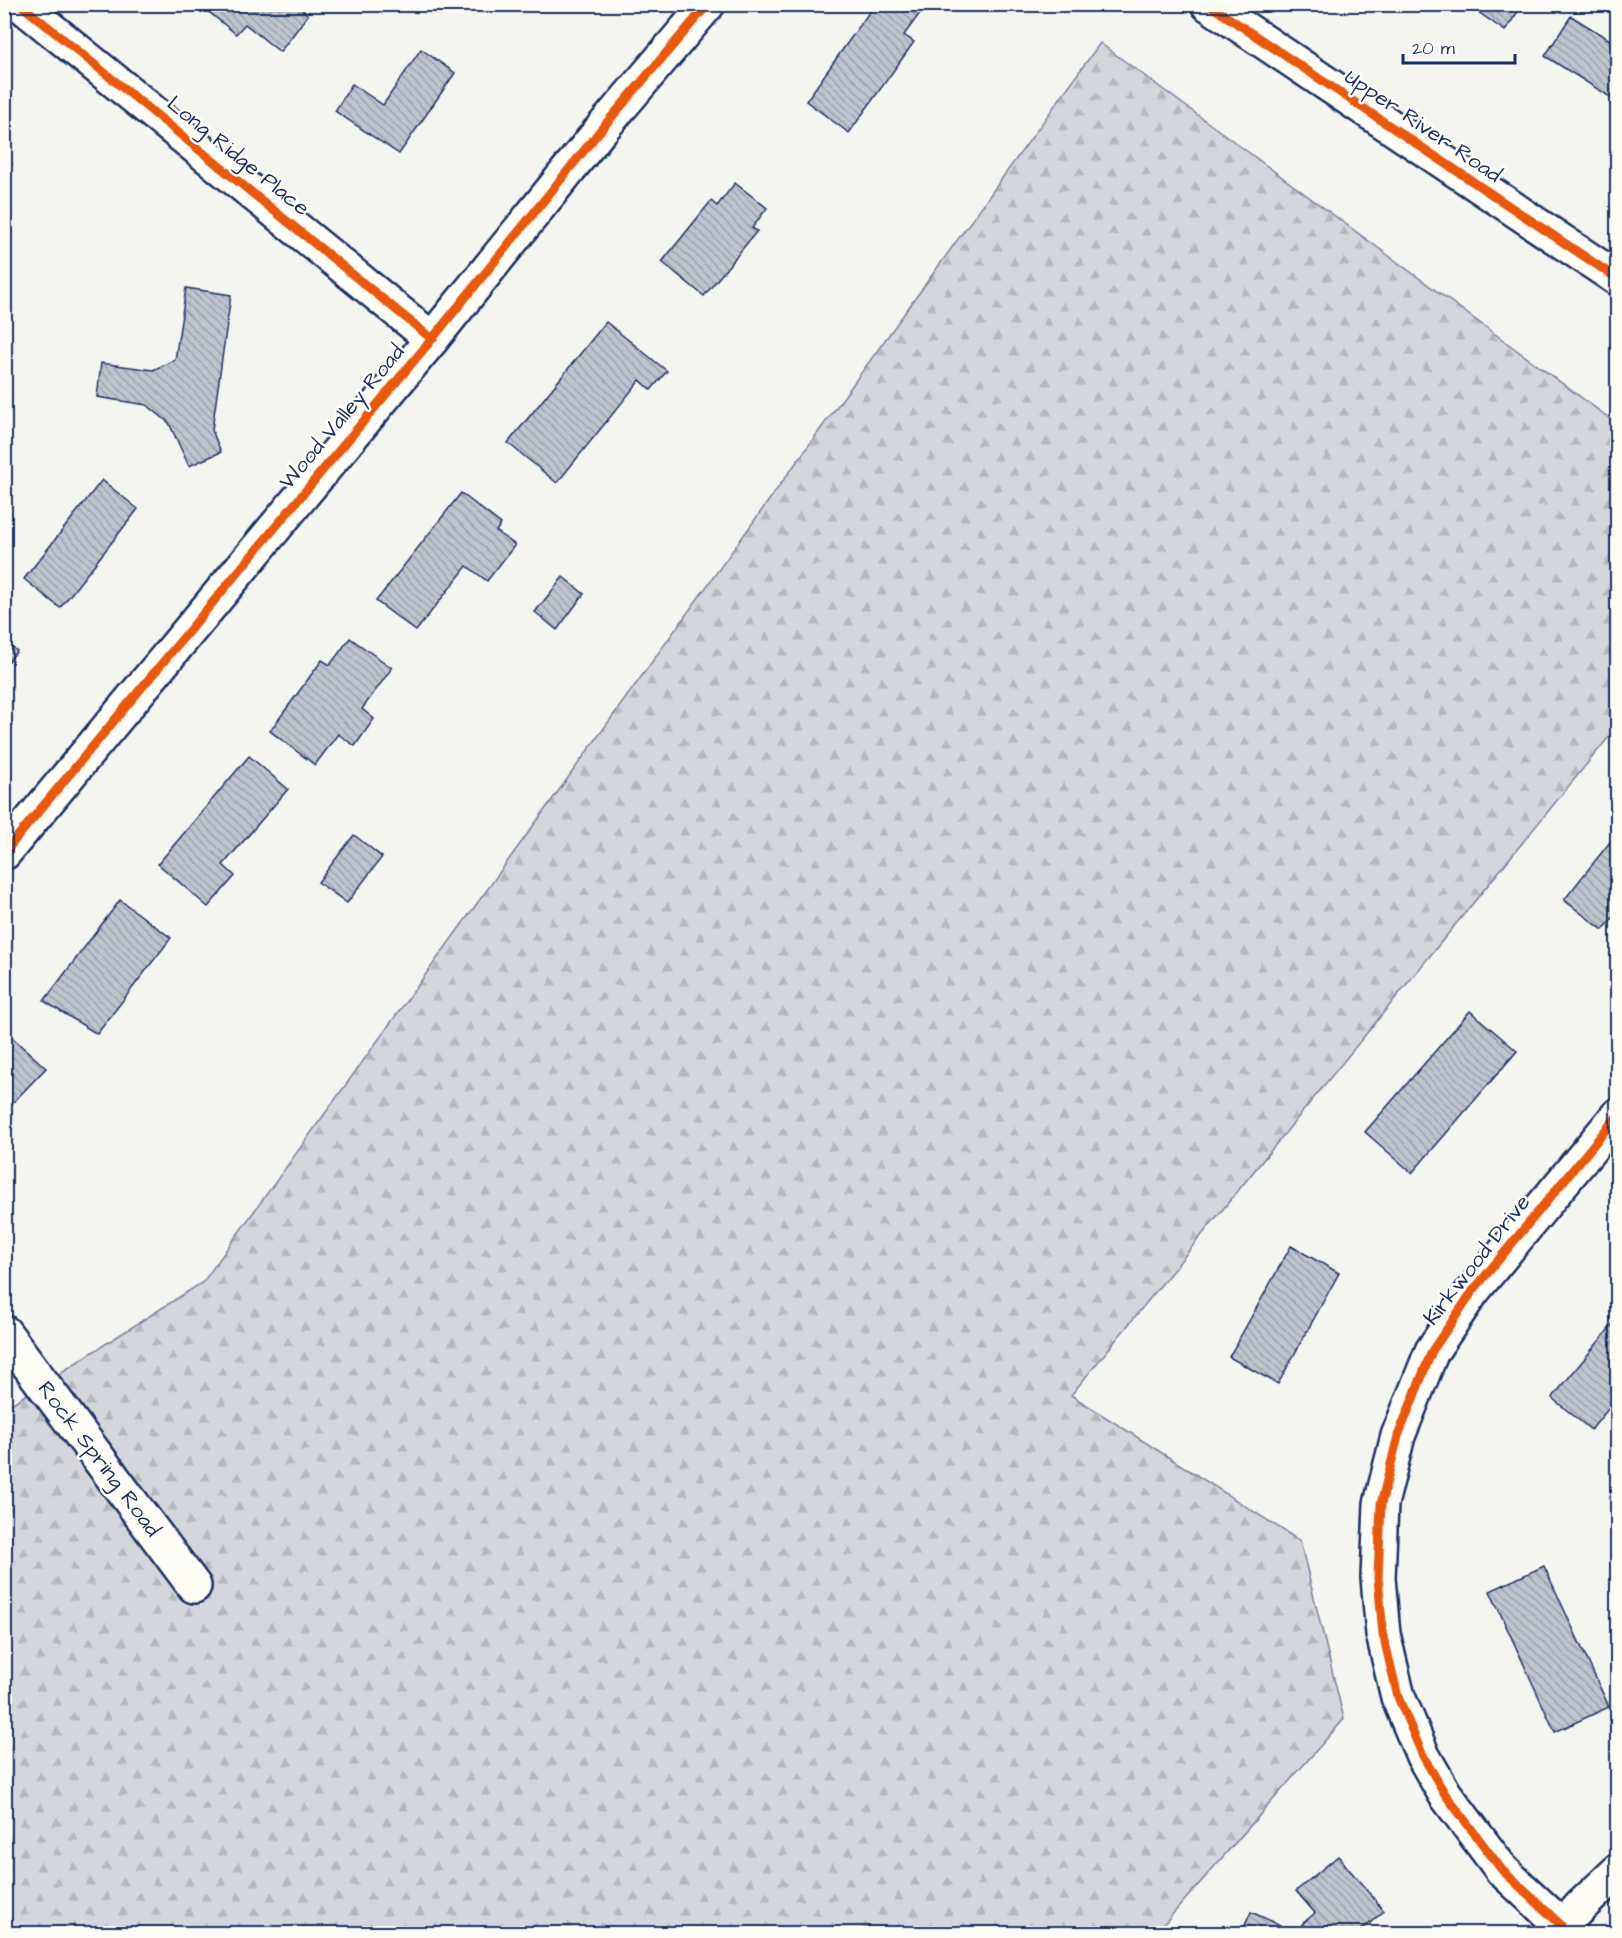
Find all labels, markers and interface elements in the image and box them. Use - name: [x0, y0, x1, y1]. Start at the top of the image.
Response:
- scale bar: [1403, 27, 1516, 65]
- text: 20 m: [1412, 36, 1455, 61]
- street label: Upper River Road: [1338, 62, 1508, 190]
- street label: Long Ridge Place: [159, 89, 316, 224]
- street label: Wood Valley Road: [272, 338, 413, 497]
- street label: Kirkwood Drive: [1416, 1188, 1538, 1332]
- street label: Rock Spring Road: [29, 1375, 168, 1544]

